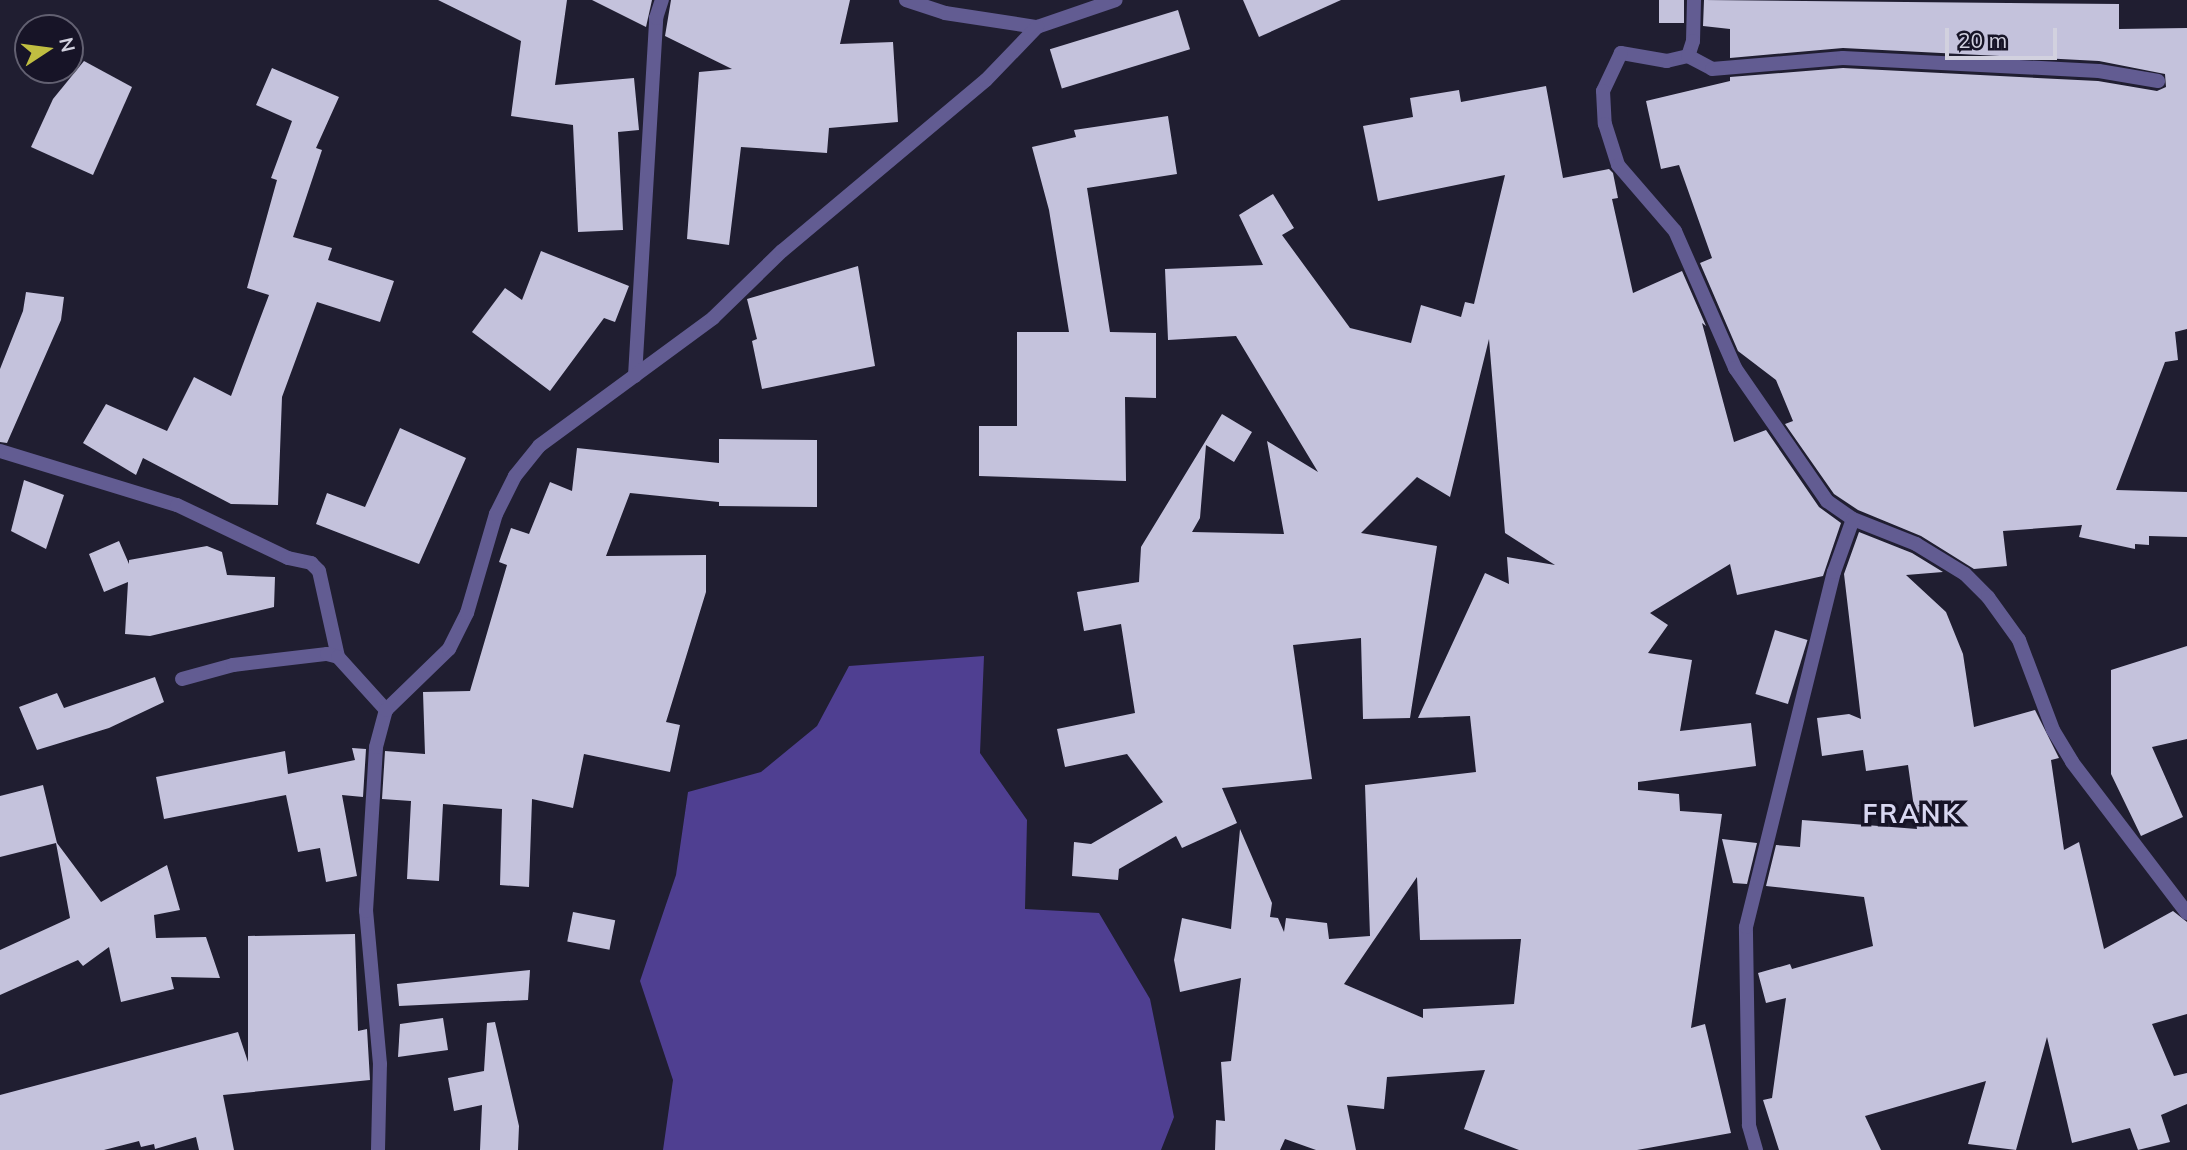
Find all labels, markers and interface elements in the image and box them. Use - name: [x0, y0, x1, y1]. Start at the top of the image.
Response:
- north arrow: [14, 14, 84, 84]
- scale bar: [1949, 14, 2061, 58]
- text: 20 m: [1958, 27, 2007, 53]
- text: N: [54, 35, 81, 54]
- district label: FRANK: [1863, 798, 1961, 830]

